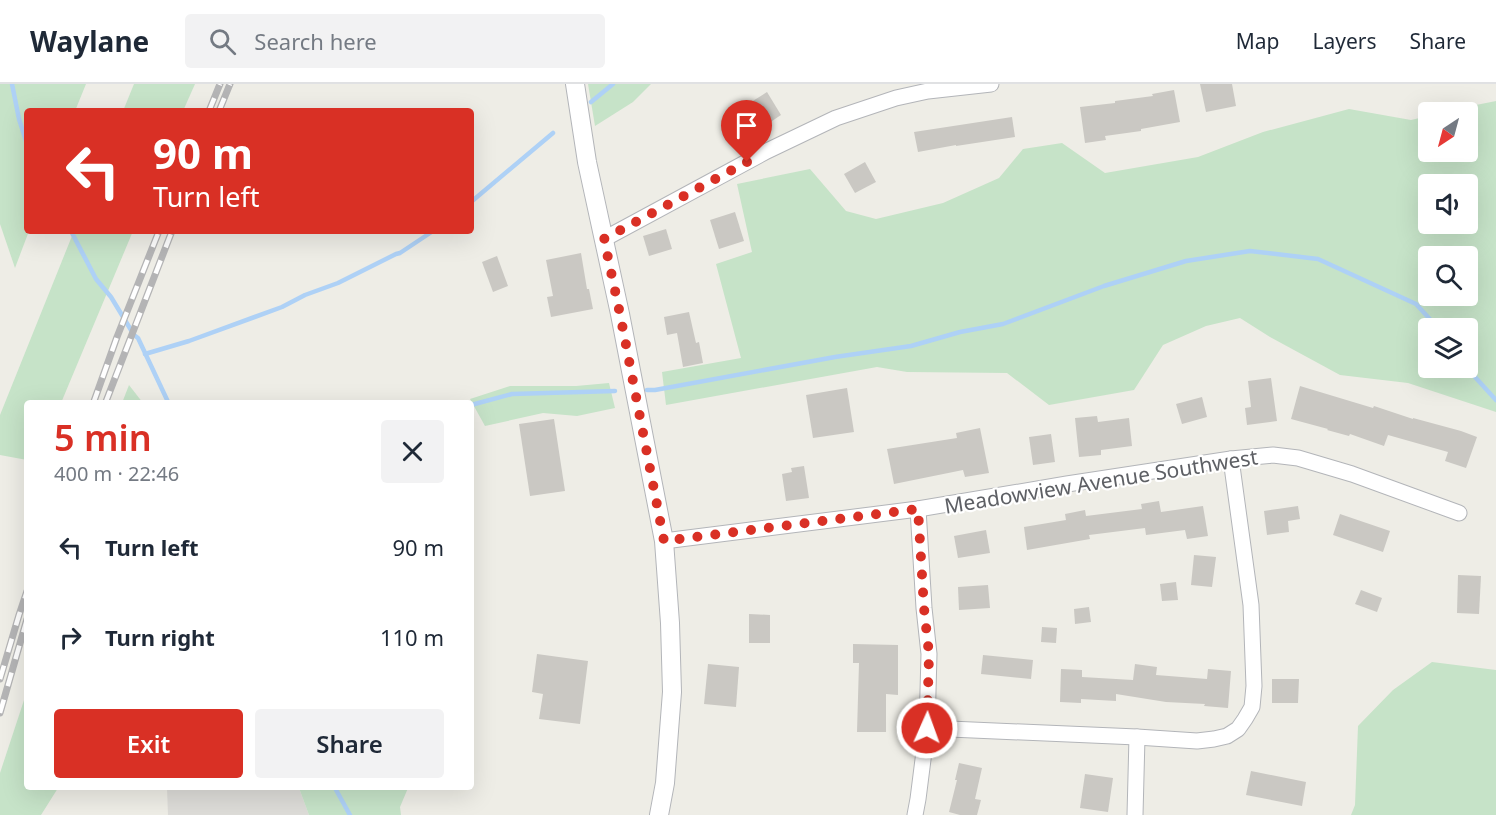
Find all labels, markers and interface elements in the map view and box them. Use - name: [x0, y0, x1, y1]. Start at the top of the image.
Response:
- search box: [185, 14, 605, 68]
- text: Waylane: [30, 22, 149, 60]
- icon: search: [206, 25, 239, 58]
- text: Search here: [254, 26, 377, 56]
- text: Map: [1236, 27, 1280, 55]
- text: Layers: [1313, 27, 1377, 55]
- text: Share: [1410, 27, 1466, 55]
- pin: [721, 100, 772, 162]
- north arrow: [1418, 102, 1478, 162]
- map controls: [1418, 102, 1478, 378]
- icon: arrive: [730, 109, 763, 142]
- text: 90 m: [153, 124, 253, 181]
- icon: left: [54, 132, 132, 210]
- button: sound: [1418, 174, 1478, 234]
- text: Turn left: [153, 178, 259, 215]
- button: search: [1418, 246, 1478, 306]
- button: layers: [1418, 318, 1478, 378]
- text: 5 min: [54, 413, 152, 462]
- button: close: [381, 420, 444, 483]
- street label: Meadowview Avenue Southwest: [942, 442, 1260, 520]
- text: 400 m · 22:46: [54, 460, 179, 487]
- icon: left: [54, 531, 87, 564]
- text: Turn left: [105, 532, 199, 562]
- text: 90 m: [393, 532, 444, 562]
- icon: right: [54, 621, 87, 654]
- text: Turn right: [105, 622, 215, 652]
- text: 110 m: [380, 622, 444, 652]
- position arrow: [895, 696, 959, 760]
- button: Exit: [54, 709, 243, 778]
- button: Share: [255, 709, 444, 778]

